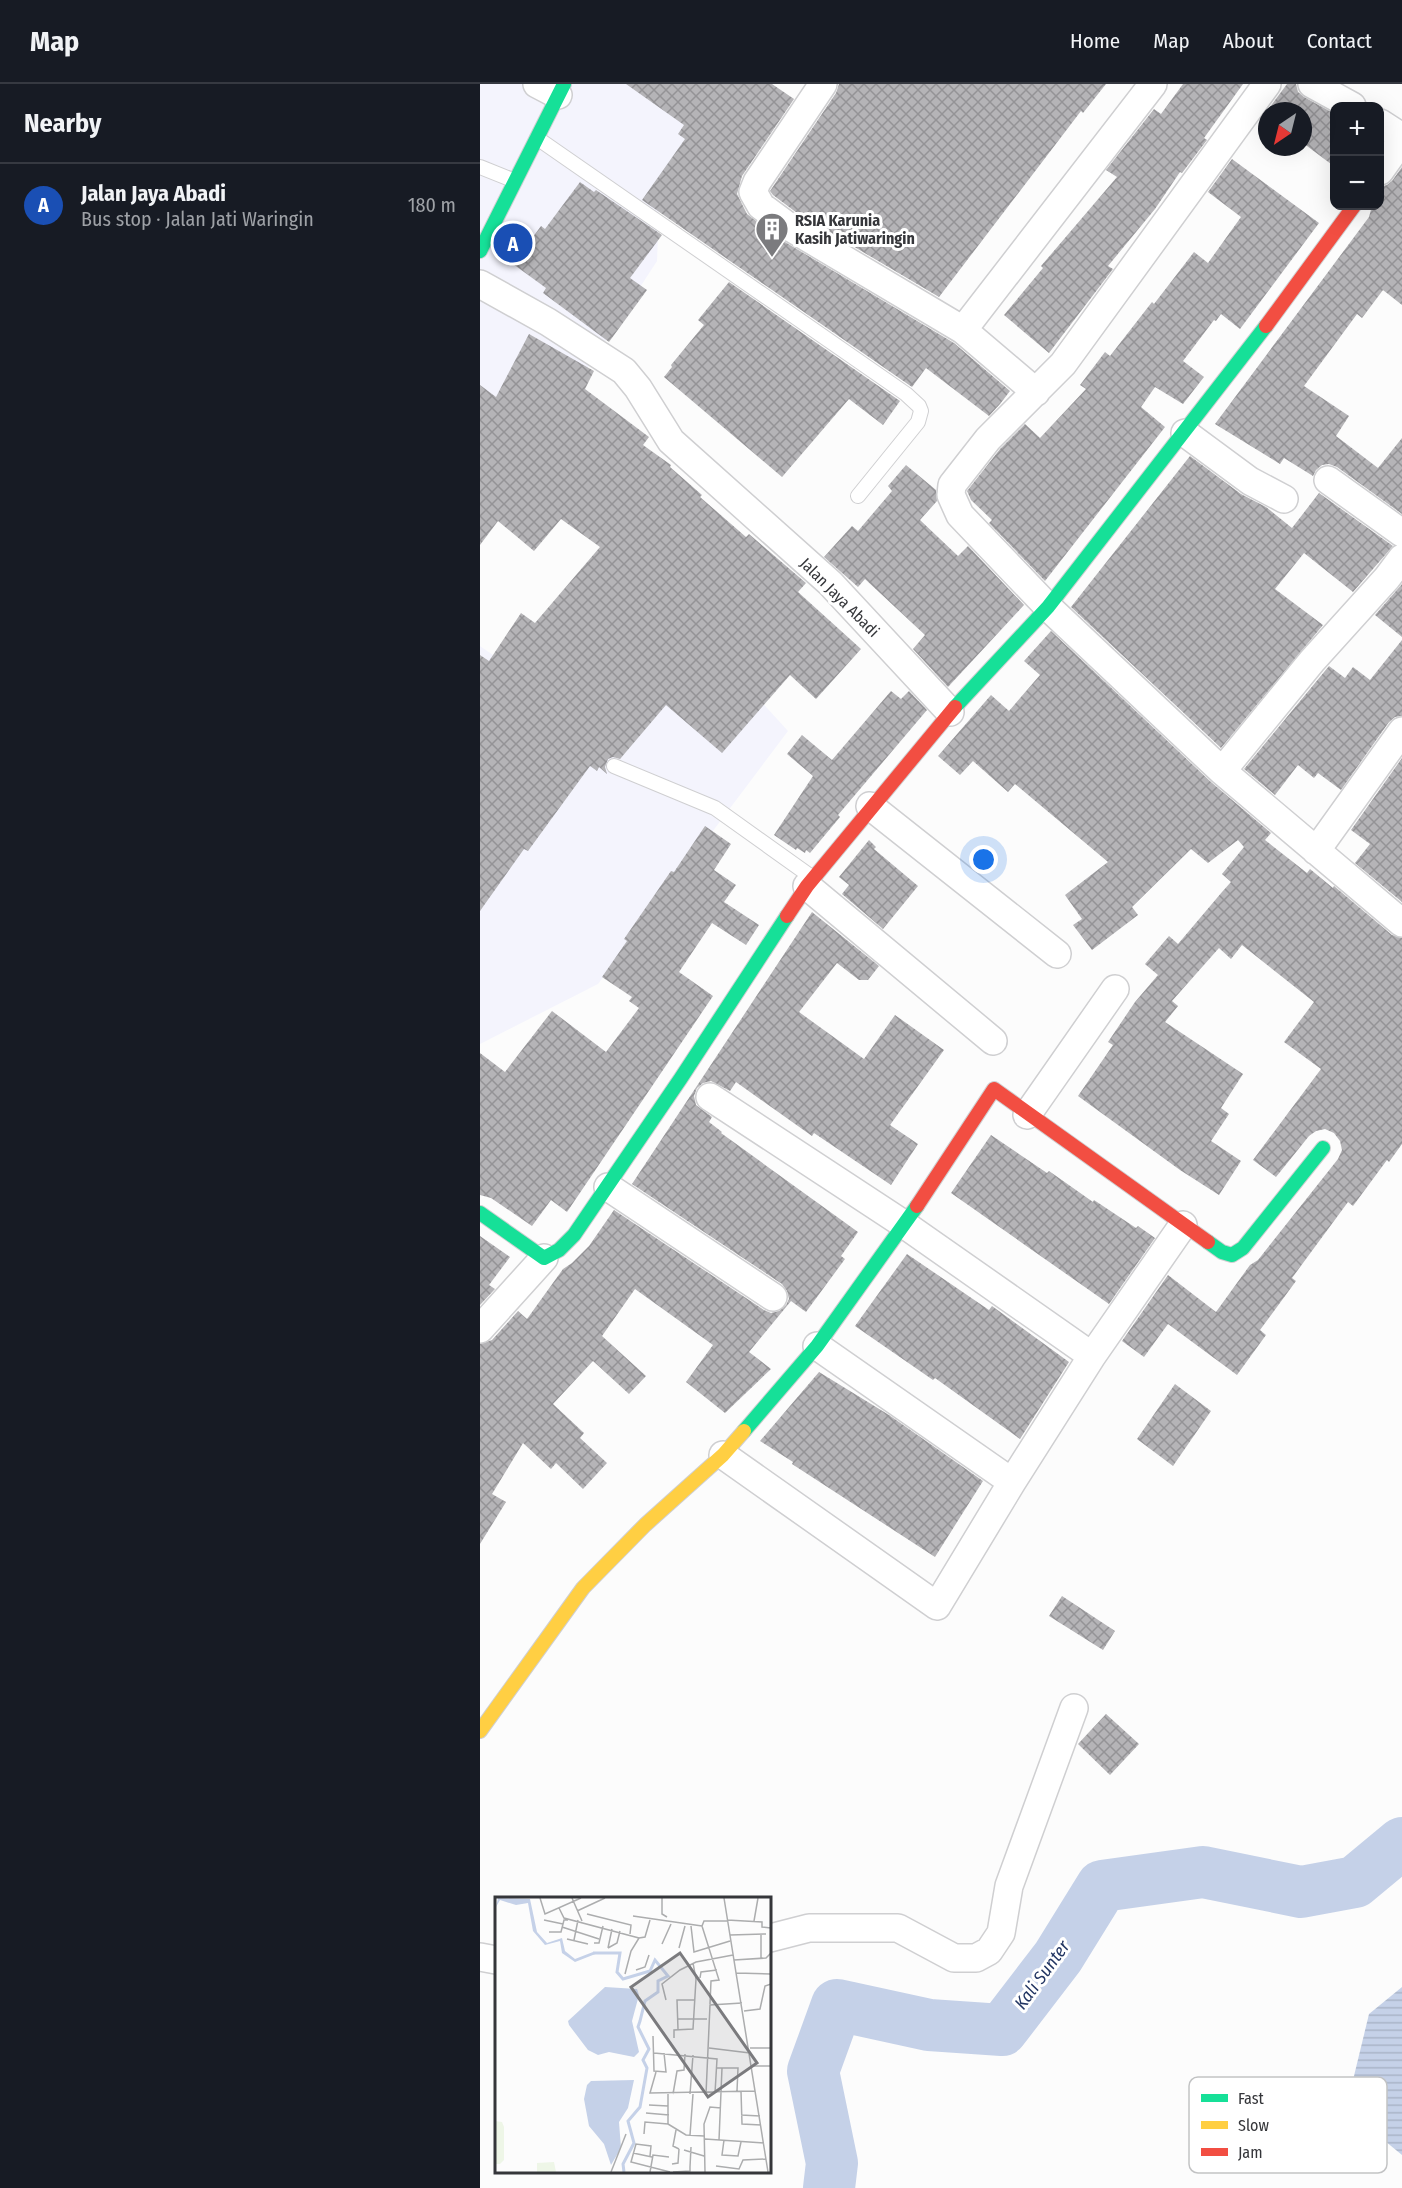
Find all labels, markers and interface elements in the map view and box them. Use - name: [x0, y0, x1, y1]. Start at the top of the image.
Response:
- text: Map: [30, 25, 79, 58]
- text: Home: [1070, 28, 1120, 54]
- text: Map: [1153, 28, 1190, 54]
- text: About: [1223, 28, 1274, 54]
- text: Contact: [1307, 28, 1372, 54]
- north arrow: [1258, 102, 1312, 156]
- map controls: [1330, 102, 1384, 210]
- button: +: [1330, 102, 1384, 156]
- text: Nearby: [24, 108, 101, 139]
- button: −: [1330, 156, 1384, 210]
- text: Jalan Jaya Abadi: [81, 180, 226, 207]
- text: A: [38, 193, 49, 217]
- text: 180 m: [408, 193, 456, 217]
- text: Bus stop · Jalan Jati Waringin: [81, 207, 314, 231]
- building icon: RSIA Karunia Kasih Jatiwaringin: [754, 211, 790, 258]
- place label: RSIA Karunia Kasih Jatiwaringin: [795, 211, 915, 248]
- pin: A: [494, 220, 532, 266]
- street label: Jalan Jaya Abadi: [796, 554, 883, 641]
- your location: [969, 845, 998, 874]
- inset map: [495, 1897, 771, 2173]
- water label: Kali Sunter: [1010, 1936, 1075, 2014]
- legend: [1189, 2077, 1387, 2173]
- text: Fast: [1238, 2089, 1265, 2108]
- text: Slow: [1238, 2116, 1269, 2135]
- text: Jam: [1238, 2143, 1263, 2162]

